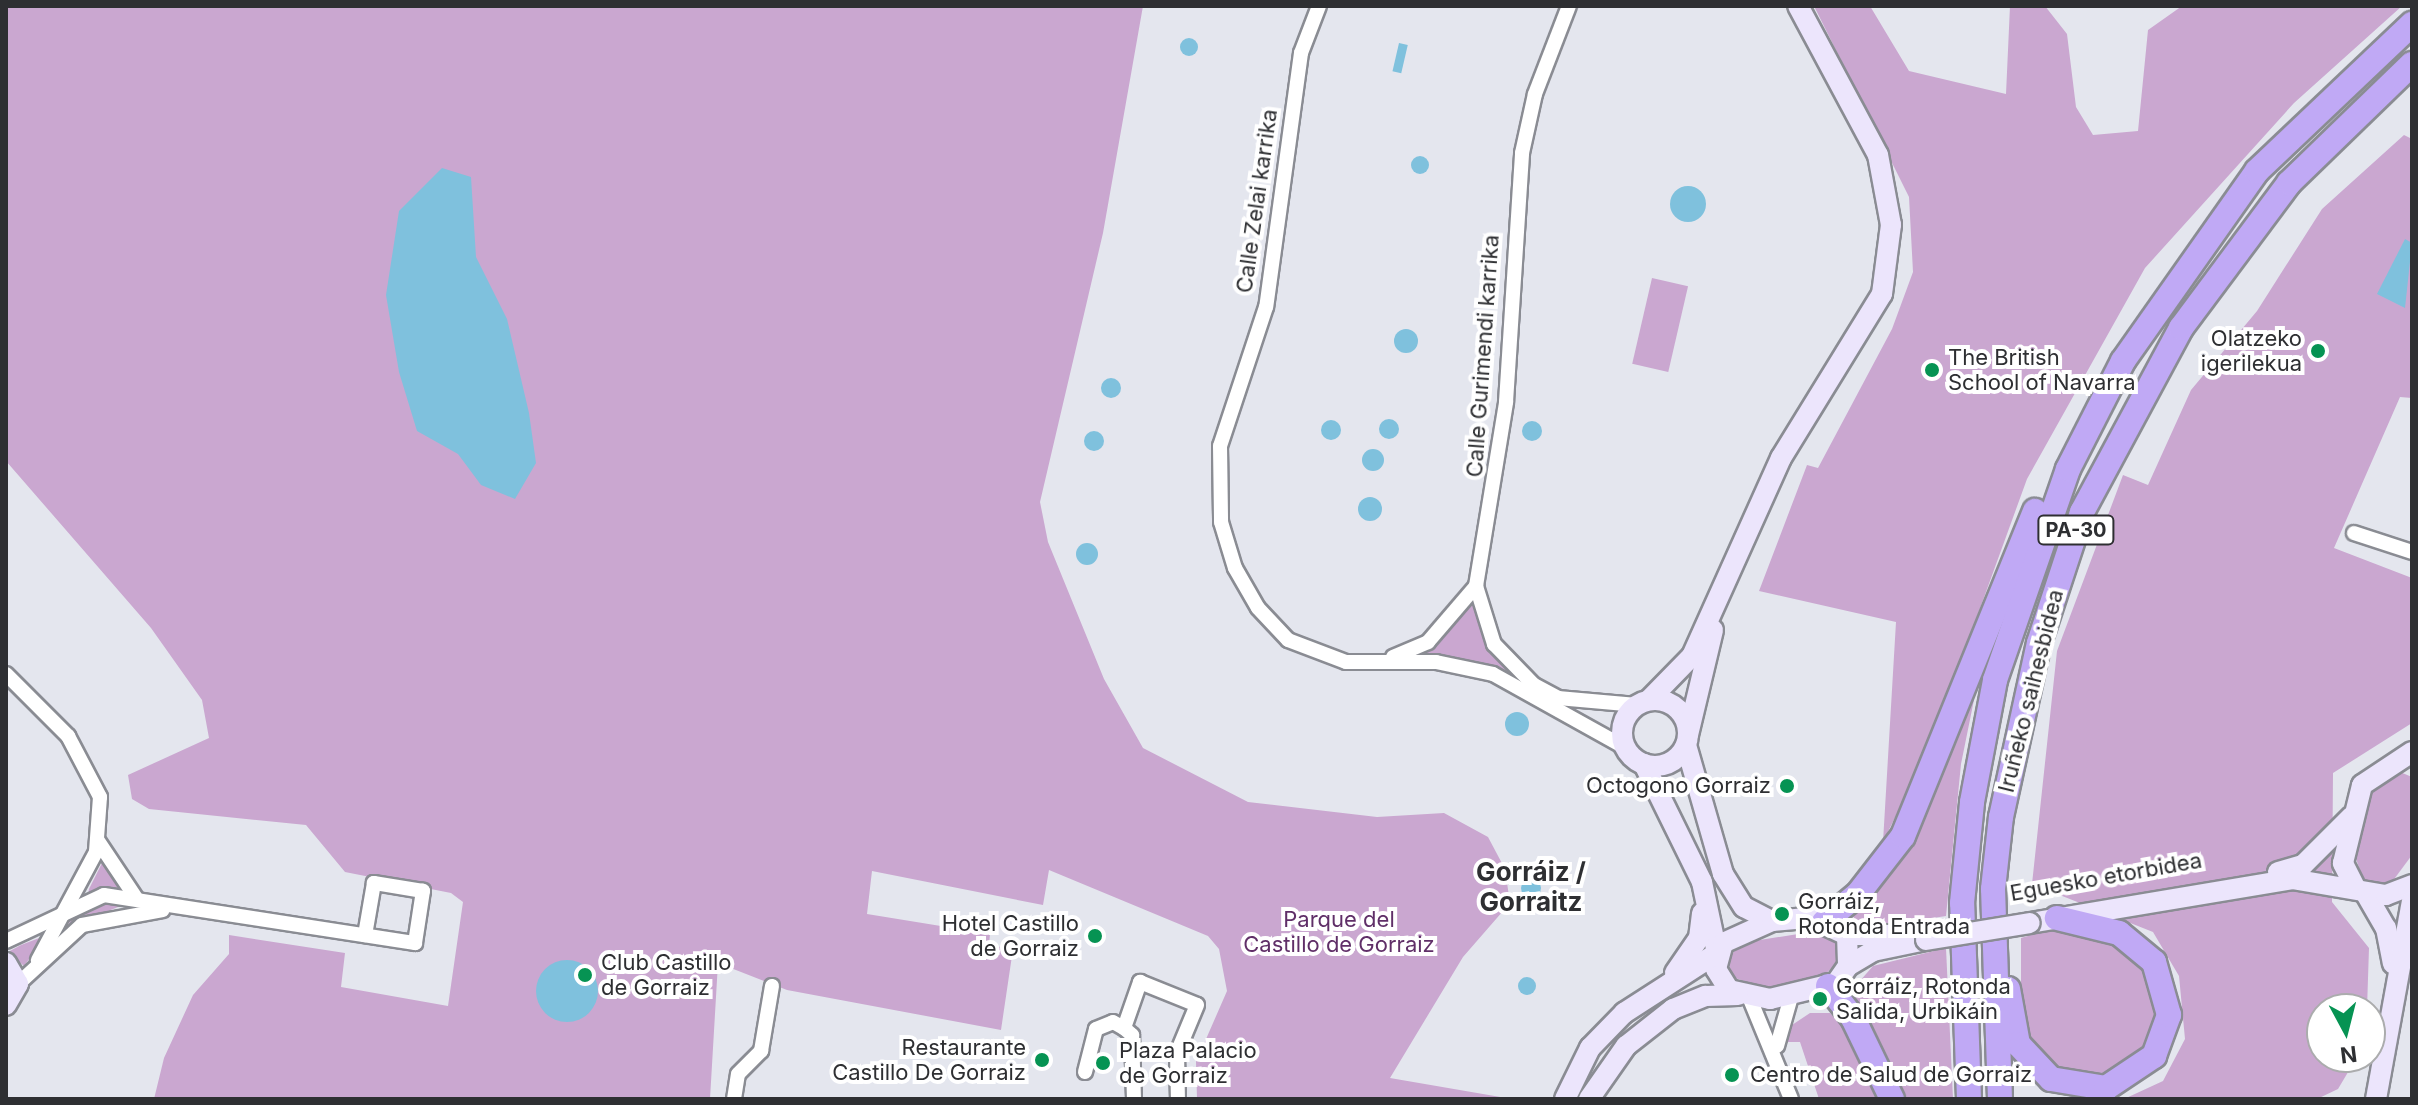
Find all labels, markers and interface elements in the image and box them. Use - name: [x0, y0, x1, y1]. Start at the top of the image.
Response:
- street label: Calle Zelai karrika: [1231, 107, 1283, 295]
- street label: Calle Gurimendi karrika: [1461, 234, 1505, 478]
- place label: Olatzeko igerilekua: [2201, 325, 2302, 376]
- marker: Olatzeko igerilekua: [2309, 342, 2327, 360]
- place label: The British School of Navarra: [1948, 344, 2136, 396]
- marker: The British School of Navarra: [1923, 361, 1941, 379]
- road number: PA-30: [2036, 514, 2116, 546]
- street label: Iruñeko saihesbidea: [1993, 587, 2069, 795]
- place label: Octogono Gorraiz: [1586, 773, 1771, 799]
- marker: Octogono Gorraiz: [1778, 777, 1796, 795]
- street label: Eguesko etorbidea: [2008, 847, 2204, 907]
- district label: Gorráiz / Gorraitz: [1476, 856, 1586, 918]
- place label: Gorráiz, Rotonda Entrada: [1798, 888, 1970, 940]
- marker: Gorráiz, Rotonda Entrada: [1773, 905, 1791, 923]
- park label: Parque del Castillo de Gorraiz: [1243, 906, 1435, 958]
- place label: Hotel Castillo de Gorraiz: [942, 910, 1079, 962]
- marker: Hotel Castillo de Gorraiz: [1086, 927, 1104, 945]
- place label: Club Castillo de Gorraiz: [601, 949, 731, 1000]
- marker: Club Castillo de Gorraiz: [576, 966, 594, 984]
- place label: Gorráiz, Rotonda Salida, Urbikáin: [1836, 973, 2011, 1024]
- marker: Gorráiz, Rotonda Salida, Urbikáin: [1811, 990, 1829, 1008]
- north arrow: [2306, 993, 2386, 1073]
- place label: Restaurante Castillo De Gorraiz: [832, 1034, 1026, 1086]
- place label: Plaza Palacio de Gorraiz: [1119, 1037, 1257, 1088]
- text: N: [2339, 1041, 2359, 1069]
- marker: Restaurante Castillo De Gorraiz: [1033, 1051, 1051, 1069]
- marker: Plaza Palacio de Gorraiz: [1094, 1054, 1112, 1072]
- place label: Centro de Salud de Gorraiz: [1750, 1062, 2032, 1088]
- marker: Centro de Salud de Gorraiz: [1721, 1064, 1743, 1086]

